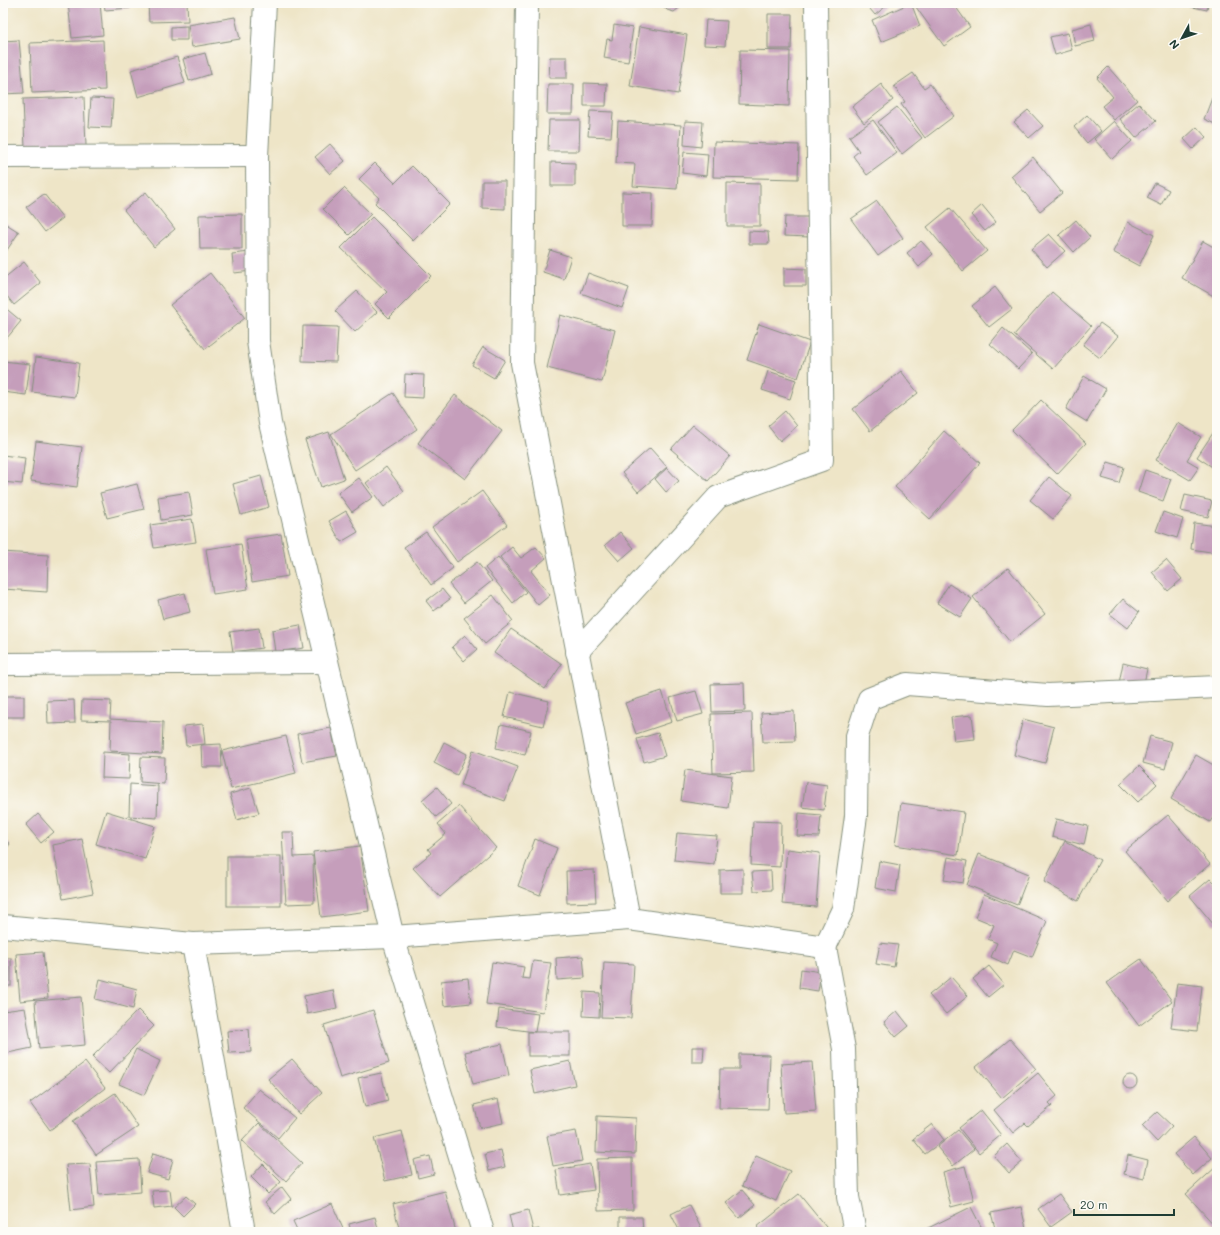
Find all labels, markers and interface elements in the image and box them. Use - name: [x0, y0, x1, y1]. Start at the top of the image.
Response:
- north arrow: [1162, 18, 1202, 58]
- text: N: [1166, 37, 1182, 53]
- scale bar: [1074, 1191, 1174, 1217]
- text: 20 m: [1080, 1196, 1108, 1212]

